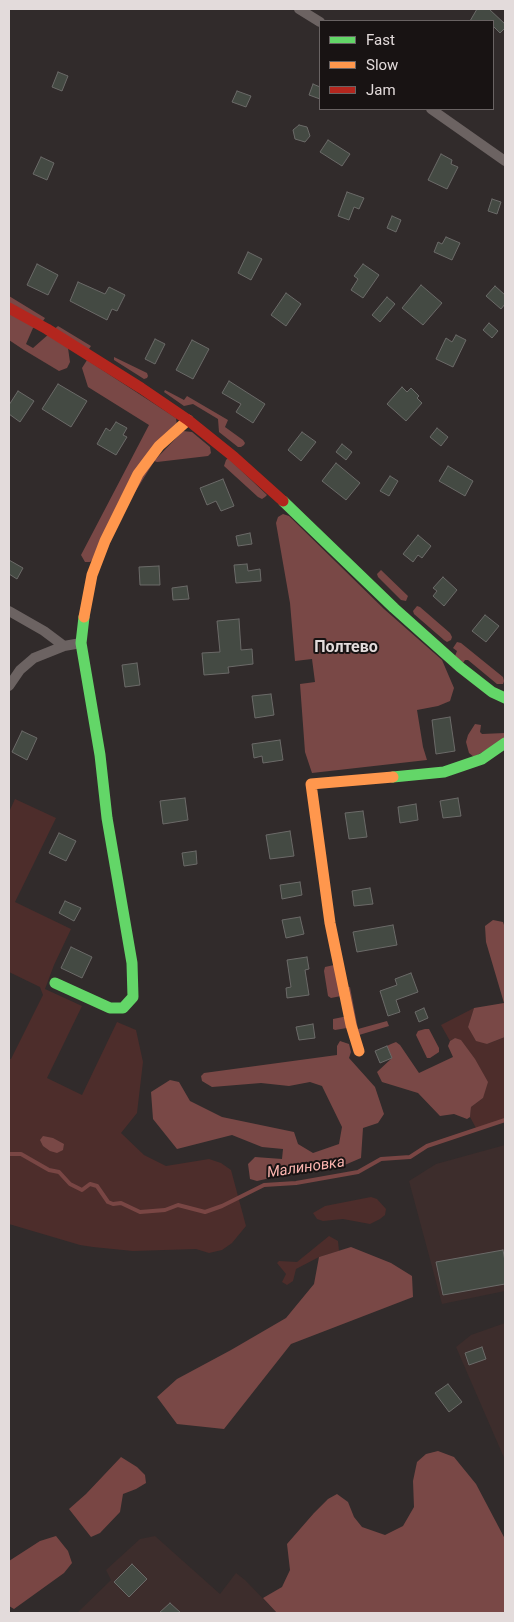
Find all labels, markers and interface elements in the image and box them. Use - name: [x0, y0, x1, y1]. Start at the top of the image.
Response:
- legend: [319, 20, 494, 110]
- text: Fast: [366, 31, 395, 49]
- text: Slow: [366, 56, 398, 74]
- text: Jam: [366, 81, 396, 99]
- district label: Полтево: [314, 638, 378, 658]
- water label: Малиновка: [266, 1154, 346, 1182]

